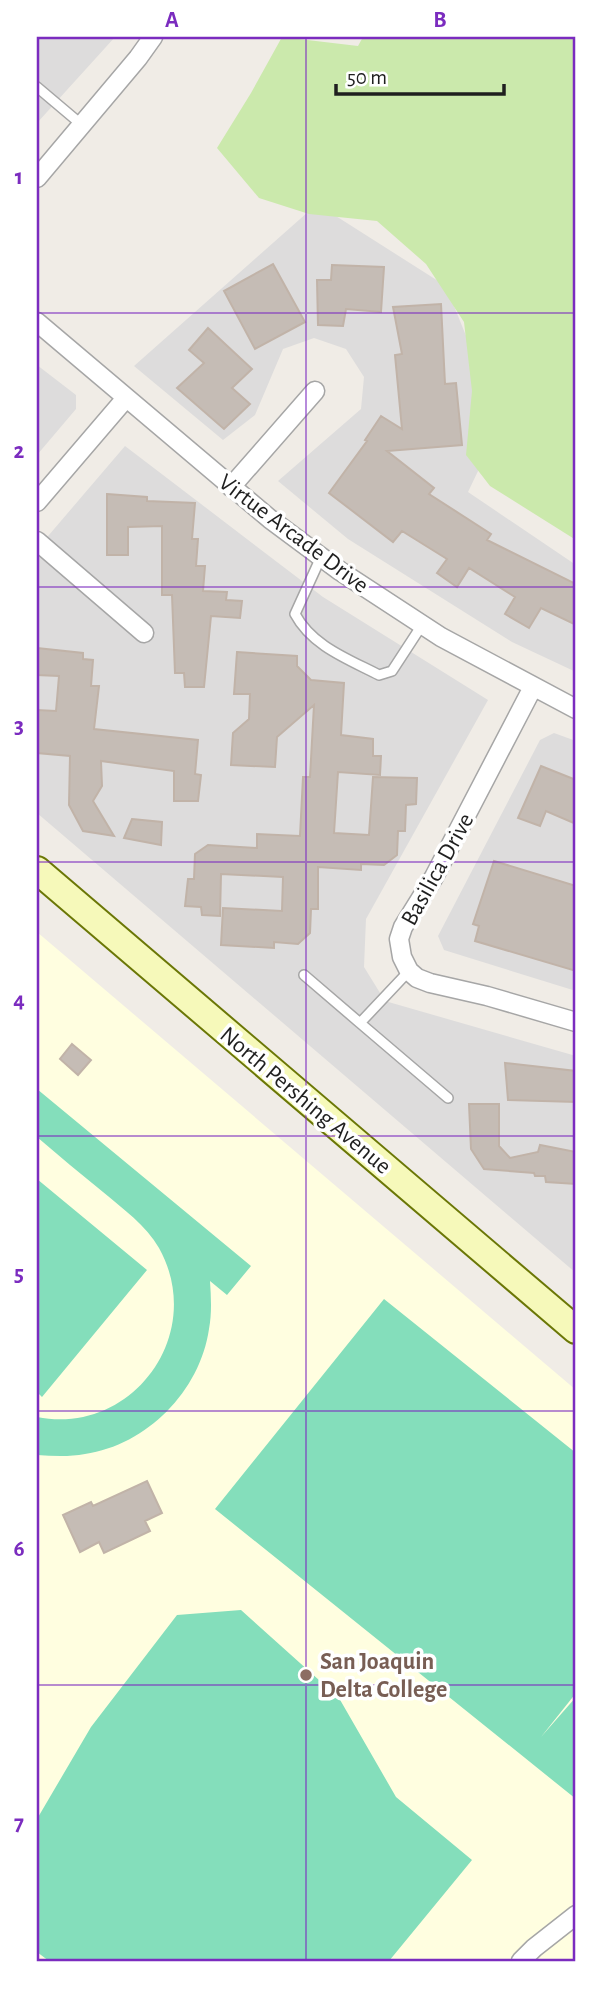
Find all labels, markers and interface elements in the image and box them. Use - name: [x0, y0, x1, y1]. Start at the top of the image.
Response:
- text: A: [165, 9, 179, 32]
- text: B: [433, 9, 447, 32]
- scale bar: [336, 52, 504, 96]
- text: 50 m: [347, 67, 387, 88]
- text: 1: [15, 166, 23, 189]
- text: 2: [14, 440, 25, 463]
- street label: Virtue Arcade Drive: [214, 470, 373, 598]
- text: 3: [14, 715, 24, 738]
- street label: Basilica Drive: [397, 809, 479, 930]
- text: 4: [13, 989, 25, 1012]
- street label: North Pershing Avenue: [215, 1023, 395, 1179]
- text: 5: [14, 1263, 24, 1286]
- text: 6: [13, 1538, 25, 1561]
- place label: San Joaquin Delta College: [320, 1650, 447, 1702]
- marker: San Joaquin Delta College: [298, 1667, 314, 1683]
- text: 7: [14, 1812, 24, 1835]

